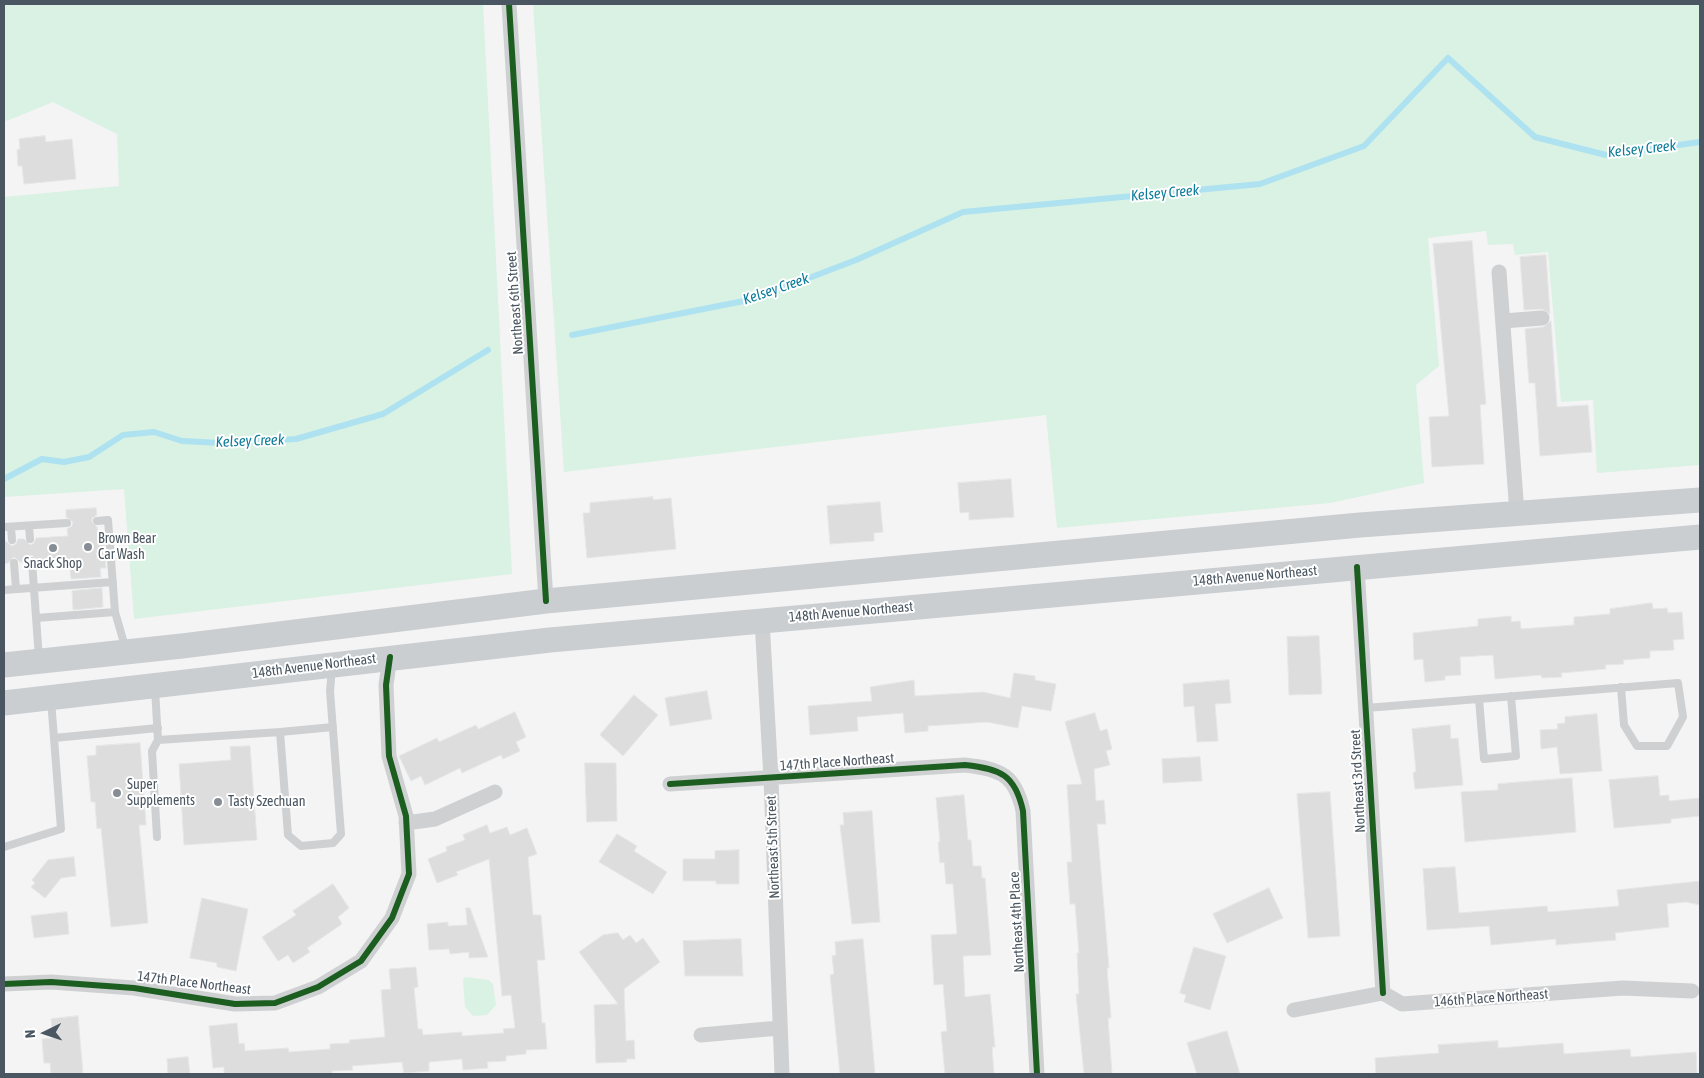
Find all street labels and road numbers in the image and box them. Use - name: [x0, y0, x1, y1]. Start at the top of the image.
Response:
- street label: Northeast 6th Street: [503, 251, 527, 355]
- street label: 148th Avenue Northeast: [1192, 562, 1318, 590]
- street label: 148th Avenue Northeast: [788, 598, 914, 626]
- street label: 148th Avenue Northeast: [251, 650, 377, 682]
- street label: Northeast 3rd Street: [1347, 729, 1369, 833]
- street label: 147th Place Northeast: [779, 750, 895, 774]
- street label: Northeast 5th Street: [763, 795, 783, 899]
- street label: Northeast 4th Place: [1006, 871, 1028, 973]
- street label: 147th Place Northeast: [136, 968, 252, 998]
- street label: 146th Place Northeast: [1433, 986, 1549, 1010]

